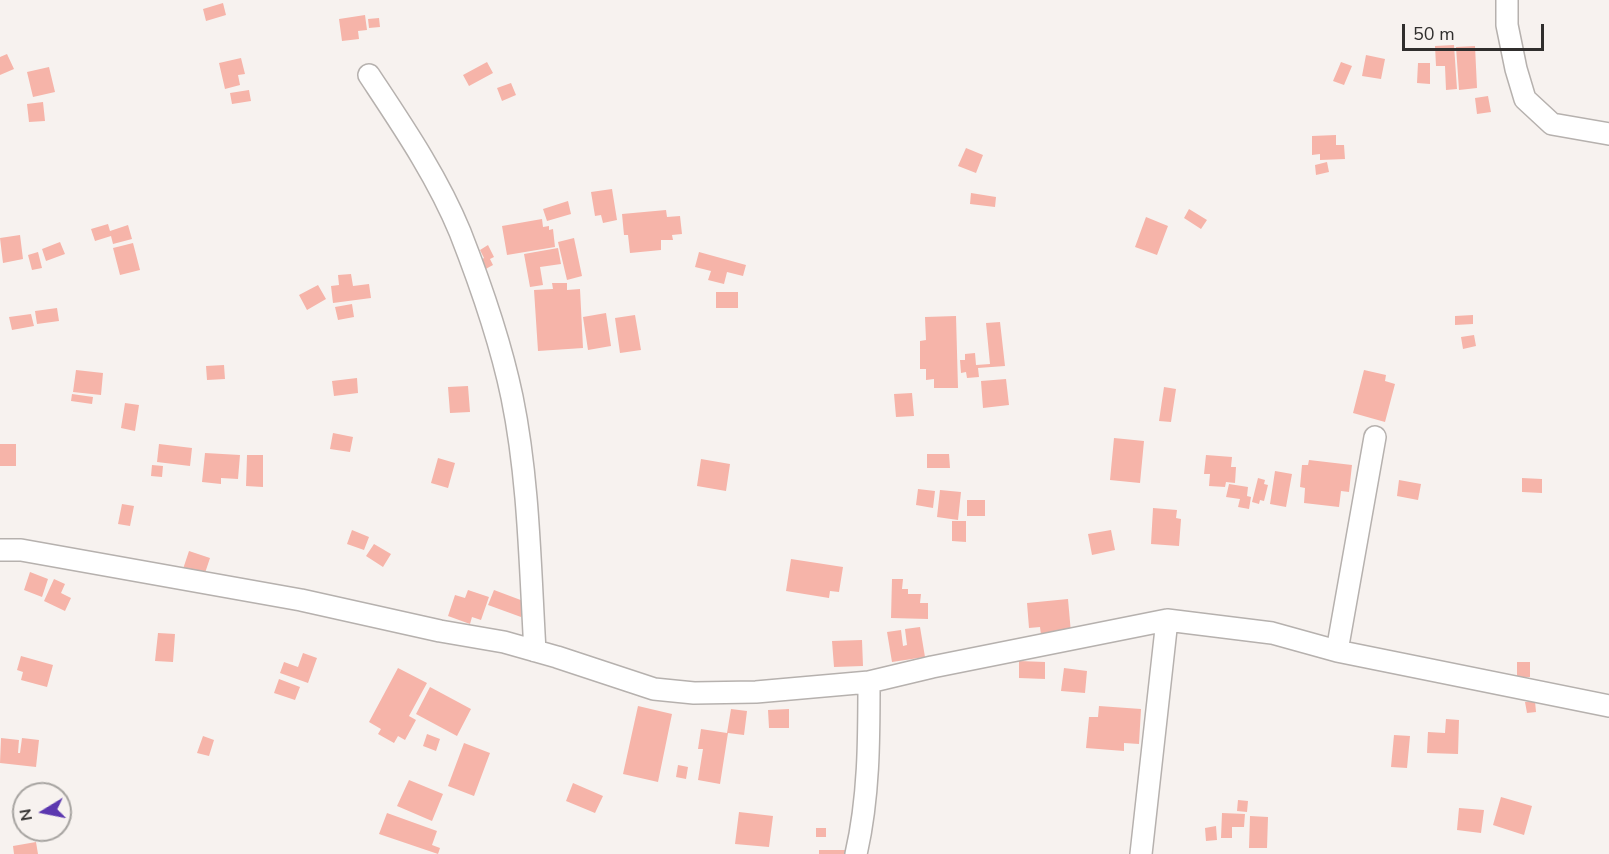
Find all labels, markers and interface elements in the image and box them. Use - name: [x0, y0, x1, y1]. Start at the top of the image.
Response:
- scale bar: [1405, 12, 1548, 50]
- text: 50 m: [1413, 22, 1455, 46]
- north arrow: [12, 782, 72, 842]
- text: N: [14, 807, 38, 823]

